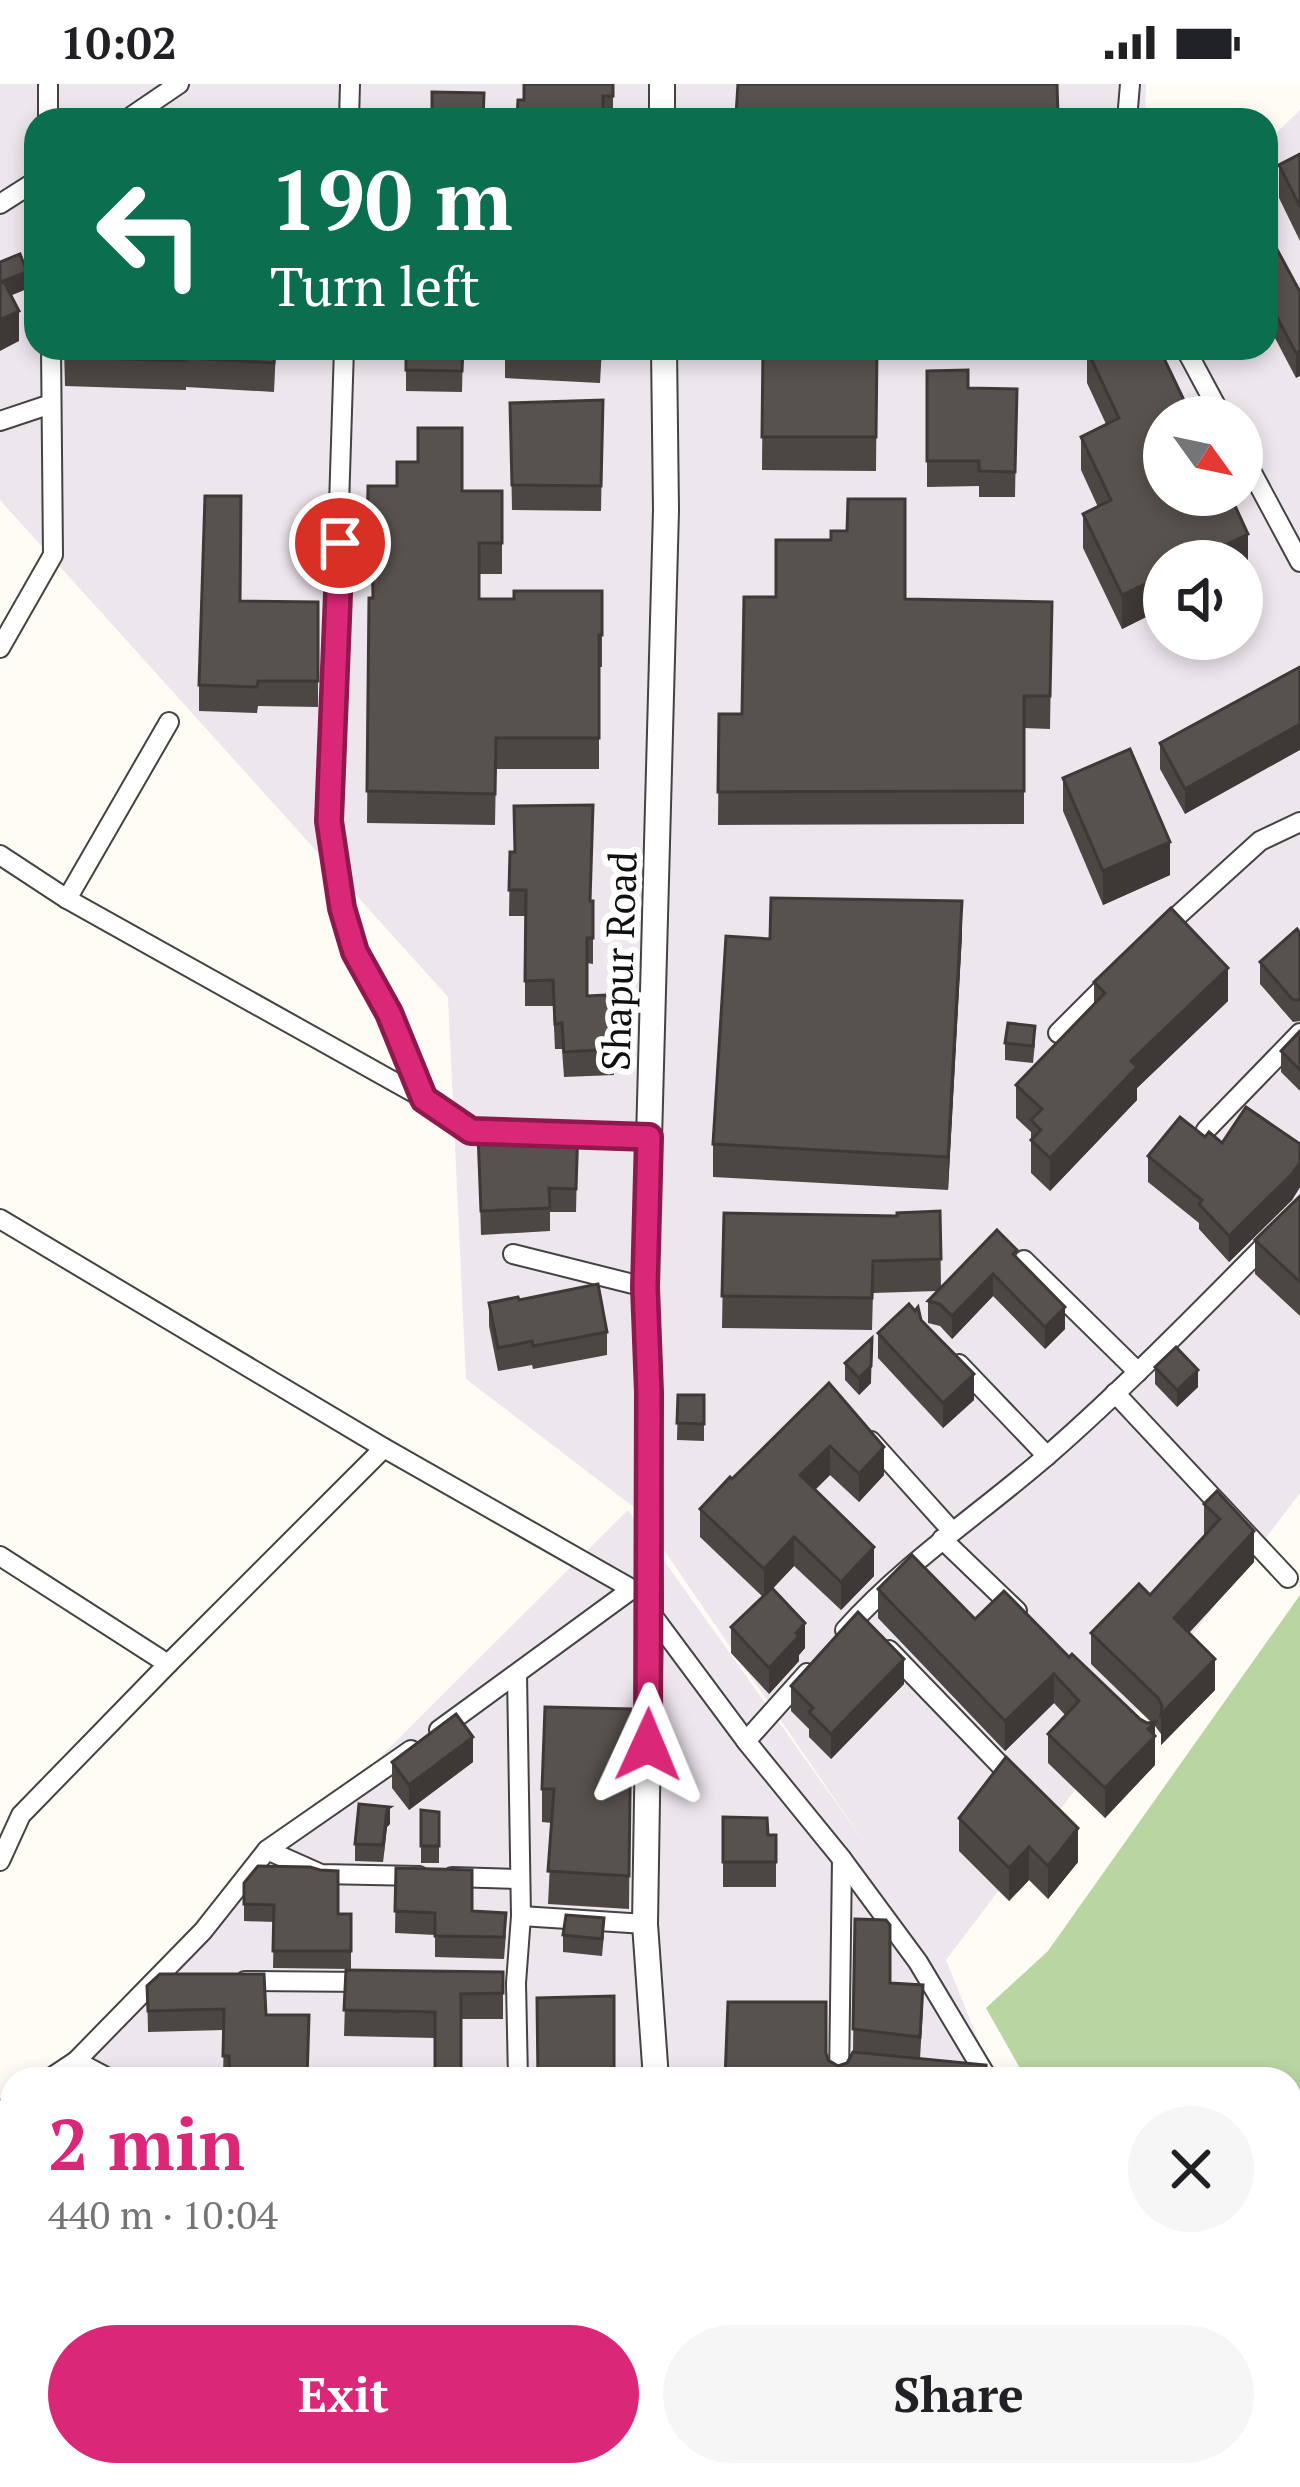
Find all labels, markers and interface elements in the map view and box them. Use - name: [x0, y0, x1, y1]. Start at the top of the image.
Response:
- text: 10:02: [60, 12, 177, 72]
- text: 190 m: [270, 143, 513, 254]
- icon: left: [72, 156, 228, 312]
- text: Turn left: [270, 250, 480, 321]
- north arrow: [1143, 396, 1263, 516]
- map controls: [1143, 396, 1263, 660]
- pin: [289, 492, 391, 594]
- icon: arrive: [307, 510, 373, 576]
- button: sound: [1143, 540, 1263, 660]
- street label: Shapur Road: [588, 850, 648, 1072]
- position arrow: [585, 1682, 711, 1808]
- text: 2 min: [48, 2095, 245, 2191]
- button: close: [1128, 2106, 1254, 2232]
- text: 440 m · 10:04: [48, 2188, 278, 2240]
- button: Exit: [48, 2325, 639, 2463]
- button: Share: [663, 2325, 1254, 2463]

